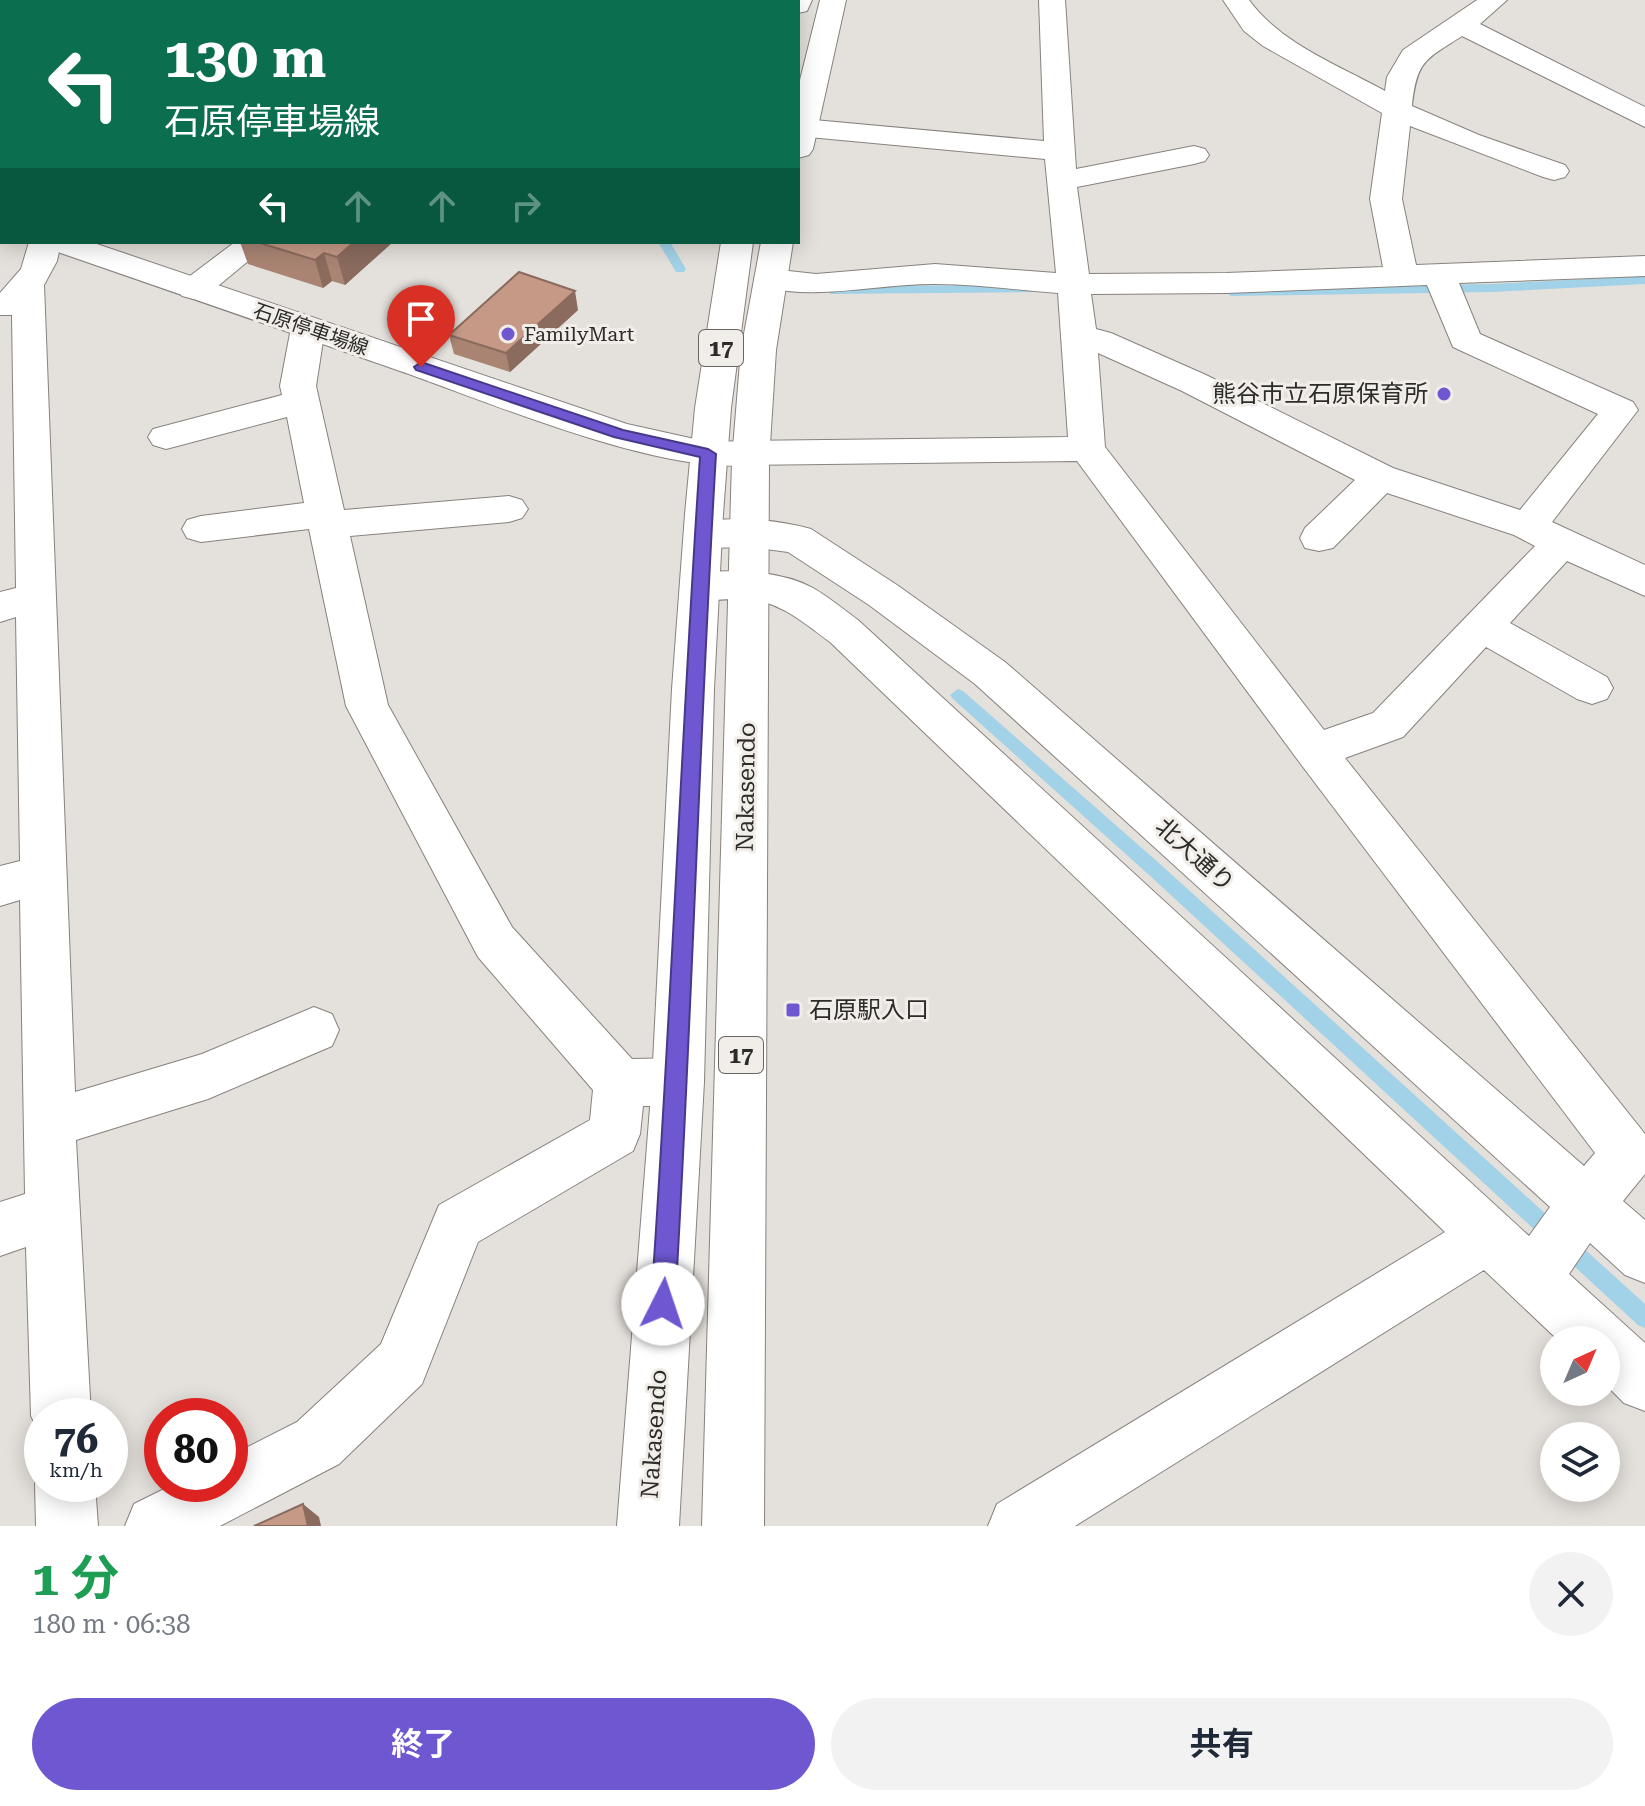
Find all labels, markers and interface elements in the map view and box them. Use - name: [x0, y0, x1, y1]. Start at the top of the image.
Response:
- text: 130 m: [164, 25, 326, 91]
- icon: left: [32, 32, 136, 136]
- text: 石原停車場線: [164, 101, 380, 143]
- icon: left: [252, 184, 296, 228]
- icon: ahead: [336, 184, 380, 228]
- icon: ahead: [420, 184, 464, 228]
- icon: right: [504, 184, 548, 228]
- pin: [387, 285, 455, 367]
- icon: arrive: [399, 297, 443, 341]
- street label: 石原停車場線: [250, 298, 372, 360]
- place label: FamilyMart: [524, 322, 635, 346]
- marker: FamilyMart: [499, 325, 517, 343]
- road number: 17: [699, 330, 743, 366]
- place label: 熊谷市立石原保育所: [1212, 380, 1428, 408]
- marker: 熊谷市立石原保育所: [1435, 385, 1453, 403]
- street label: Nakasendo: [731, 722, 761, 852]
- street label: 北大通り: [1150, 812, 1240, 898]
- place label: 石原駅入口: [809, 996, 929, 1024]
- marker: 石原駅入口: [784, 1001, 802, 1019]
- road number: 17: [719, 1037, 763, 1073]
- position arrow: [621, 1262, 705, 1346]
- north arrow: [1540, 1326, 1620, 1406]
- map controls: [1540, 1326, 1620, 1502]
- street label: Nakasendo: [636, 1369, 672, 1499]
- speed limit sign: 80: [144, 1398, 248, 1502]
- text: 76: [54, 1416, 98, 1463]
- button: layers: [1540, 1422, 1620, 1502]
- text: km/h: [49, 1458, 103, 1482]
- text: 1 分: [32, 1551, 119, 1607]
- button: close: [1529, 1552, 1613, 1636]
- text: 180 m · 06:38: [32, 1609, 191, 1639]
- button: 終了: [32, 1698, 815, 1790]
- button: 共有: [831, 1698, 1613, 1790]

